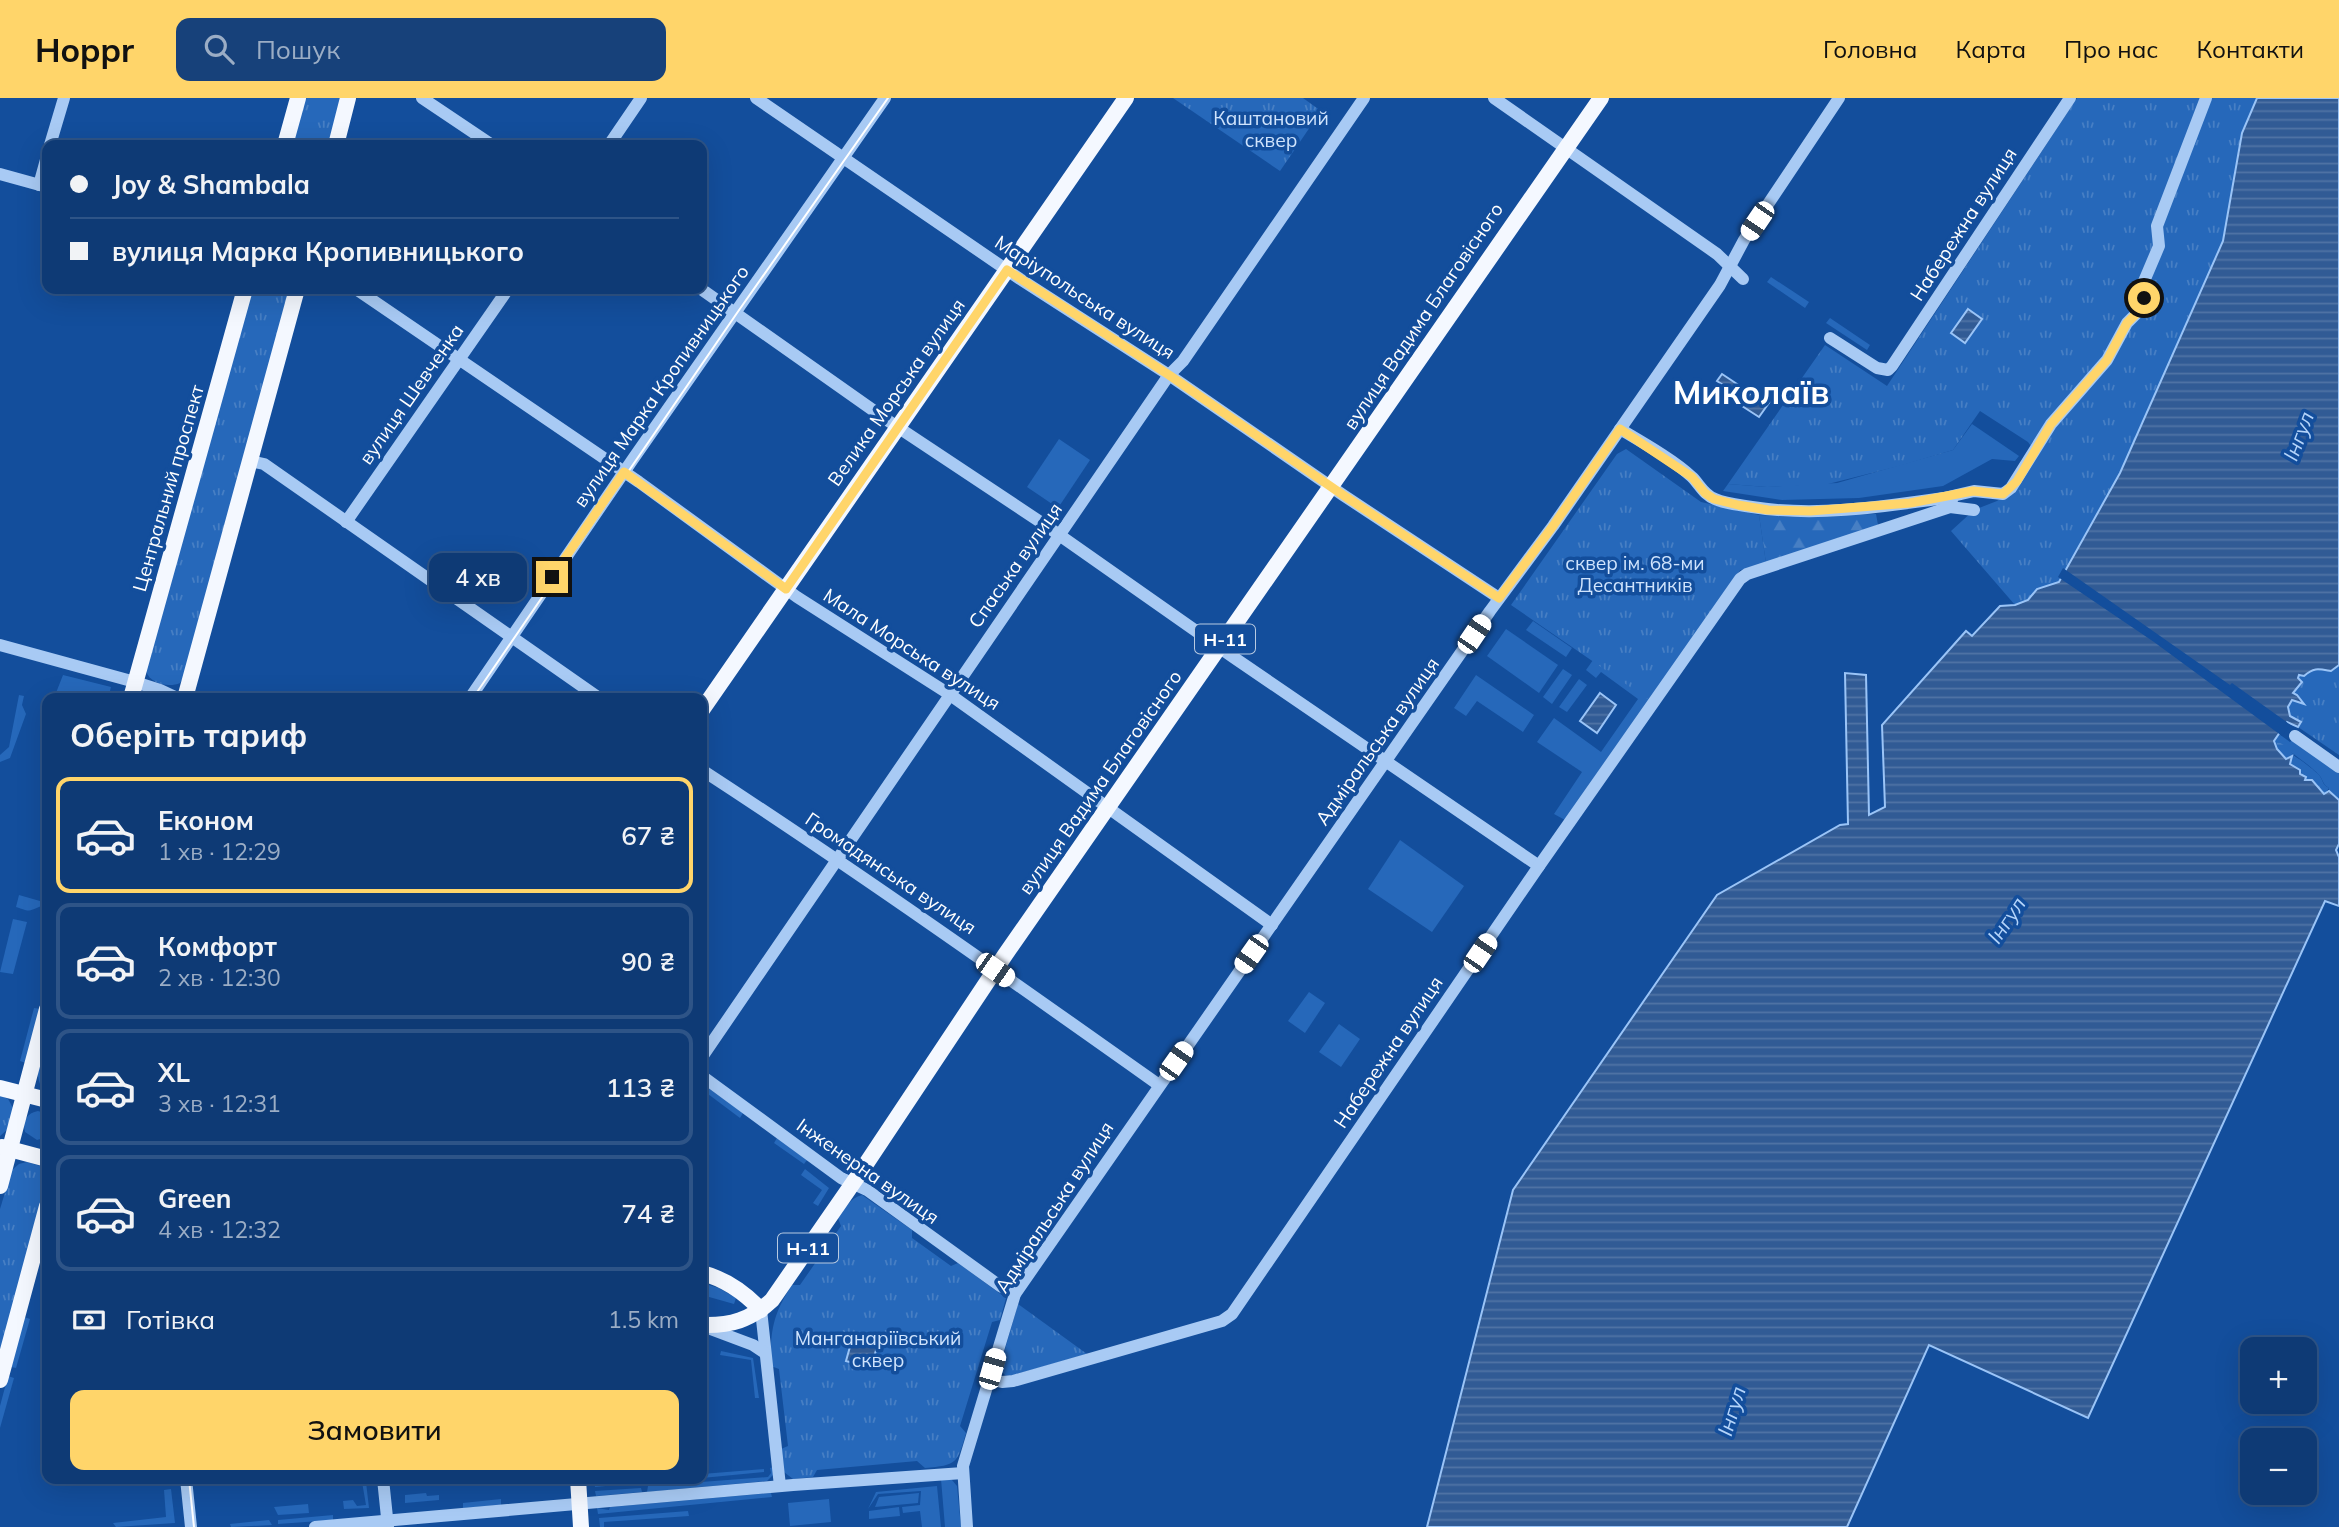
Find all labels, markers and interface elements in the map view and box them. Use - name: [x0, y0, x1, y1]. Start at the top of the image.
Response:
- search box: [176, 18, 666, 81]
- text: Hoppr: [35, 29, 134, 70]
- icon: search: [200, 30, 238, 68]
- text: Пошук: [256, 33, 340, 66]
- text: Головна: [1823, 34, 1917, 64]
- text: Карта: [1955, 34, 2026, 64]
- text: Про нас: [2064, 34, 2158, 64]
- text: Контакти: [2196, 34, 2304, 64]
- park label: Каштановий сквер: [1213, 106, 1329, 152]
- street label: Набережна вулиця: [1904, 143, 2022, 305]
- text: Joy & Shambala: [112, 168, 310, 201]
- street label: вулиця Вадима Благовісного: [1338, 198, 1508, 434]
- car: [1737, 198, 1778, 244]
- street label: Маріупольська вулиця: [990, 230, 1180, 364]
- text: вулиця Марка Кропивницького: [112, 235, 524, 268]
- street label: вулиця Марка Кропивницького: [568, 260, 754, 512]
- route start: [2128, 282, 2160, 314]
- street label: Велика Морська вулиця: [822, 294, 970, 490]
- street label: вулиця Шевченка: [354, 319, 468, 469]
- district label: Миколаїв: [1673, 371, 1829, 412]
- street label: Центральний проспект: [127, 382, 209, 594]
- water label: Інгул: [2277, 408, 2319, 464]
- street label: Спаська вулиця: [963, 498, 1067, 632]
- park label: сквер ім. 68-ми Десантників: [1565, 551, 1705, 597]
- callout: 4 хв: [430, 552, 528, 602]
- route end: [536, 561, 568, 593]
- text: 4 хв: [455, 563, 501, 592]
- street label: Мала Морська вулиця: [819, 583, 1005, 715]
- car: [1454, 611, 1495, 657]
- road number: Н-11: [1195, 624, 1255, 654]
- street label: Адміральська вулиця: [1310, 652, 1444, 830]
- street label: вулиця Вадима Благовісного: [1013, 665, 1187, 899]
- text: Оберіть тариф: [70, 715, 307, 755]
- icon: car: [74, 804, 137, 867]
- text: Економ: [158, 804, 254, 837]
- street label: Громадянська вулиця: [801, 807, 981, 939]
- text: 67 ₴: [621, 819, 675, 852]
- text: 1 хв · 12:29: [158, 837, 281, 866]
- water label: Інгул: [1981, 892, 2031, 948]
- icon: car: [74, 930, 137, 993]
- text: Комфорт: [158, 930, 277, 963]
- car: [1460, 930, 1501, 976]
- car: [1231, 931, 1272, 977]
- text: 90 ₴: [621, 945, 675, 978]
- car: [972, 949, 1019, 991]
- text: 2 хв · 12:30: [158, 963, 281, 992]
- street label: Набережна вулиця: [1328, 972, 1448, 1132]
- car: [1156, 1038, 1197, 1084]
- icon: car: [74, 1056, 137, 1119]
- text: XL: [158, 1056, 190, 1089]
- text: 113 ₴: [606, 1071, 675, 1104]
- text: 3 хв · 12:31: [158, 1089, 281, 1118]
- street label: Інженерна вулиця: [792, 1113, 944, 1229]
- street label: Адміральська вулиця: [990, 1117, 1118, 1297]
- icon: car: [74, 1182, 137, 1245]
- text: Green: [158, 1182, 231, 1215]
- text: 74 ₴: [621, 1197, 675, 1230]
- text: 4 хв · 12:32: [158, 1215, 281, 1244]
- road number: Н-11: [778, 1233, 838, 1262]
- icon: cash: [70, 1301, 108, 1339]
- text: Готівка: [126, 1303, 215, 1336]
- text: 1.5 km: [608, 1305, 679, 1334]
- park label: Манганаріївський сквер: [795, 1326, 961, 1372]
- map controls: [2240, 1337, 2317, 1505]
- button: +: [2240, 1337, 2317, 1414]
- car: [977, 1346, 1008, 1392]
- water label: Інгул: [1711, 1383, 1751, 1439]
- button: Замовити: [70, 1390, 679, 1470]
- button: −: [2240, 1428, 2317, 1505]

